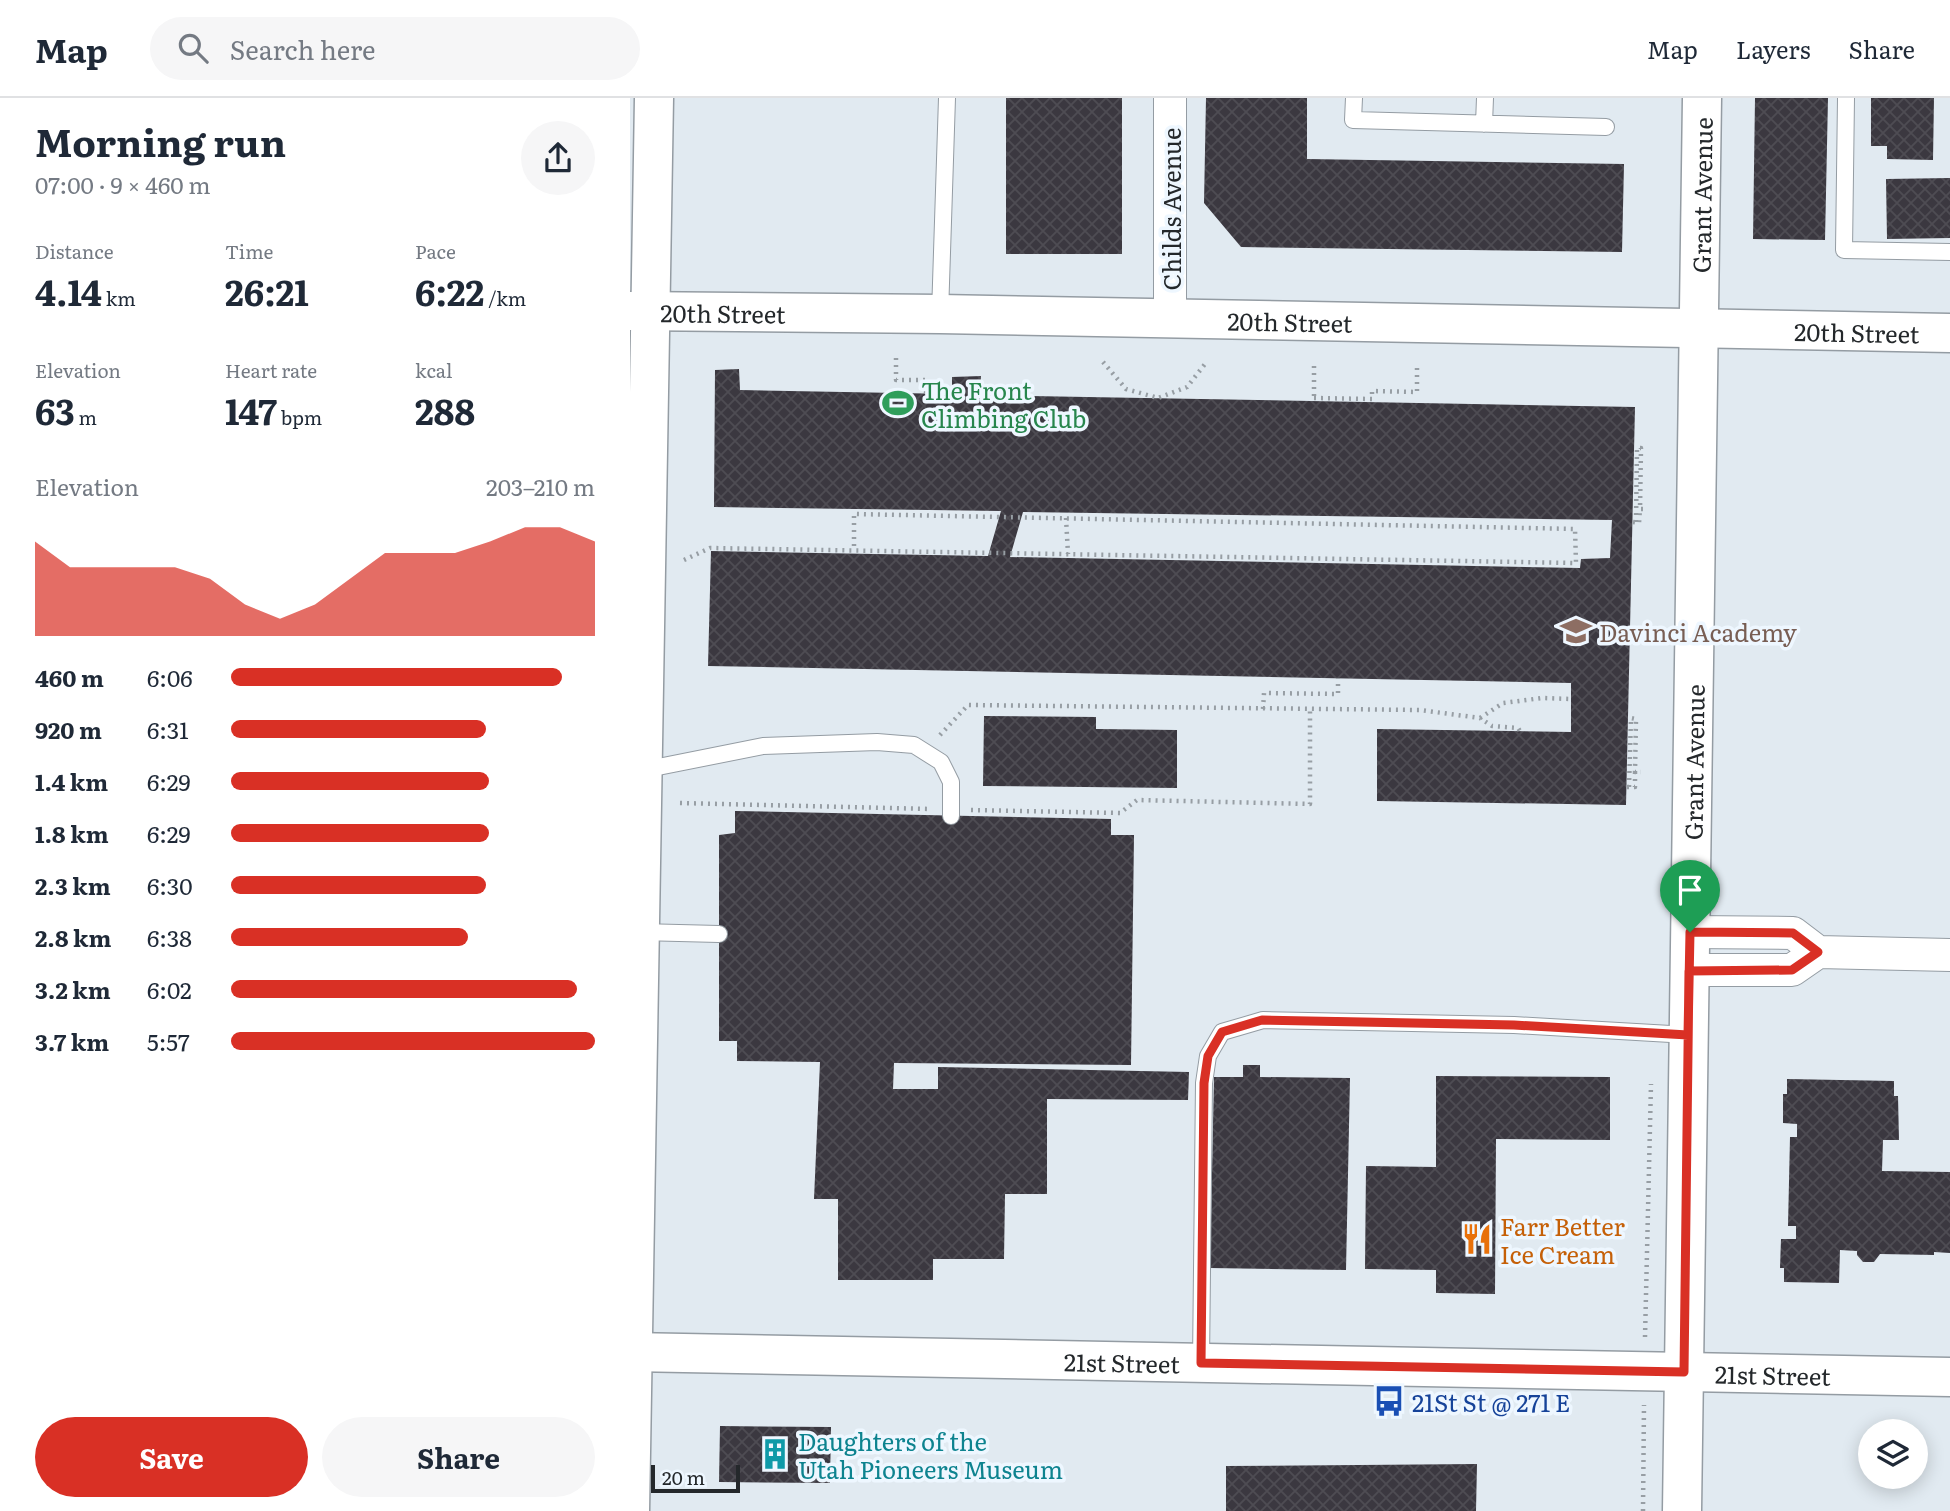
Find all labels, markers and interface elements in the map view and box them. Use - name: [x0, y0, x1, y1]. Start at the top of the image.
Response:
- search box: [150, 17, 640, 80]
- text: Map: [35, 24, 108, 73]
- icon: search: [174, 29, 212, 67]
- text: Search here: [230, 29, 376, 68]
- text: Map: [1647, 31, 1698, 66]
- text: Layers: [1736, 31, 1810, 66]
- text: Share: [1848, 31, 1915, 66]
- text: Morning run: [35, 112, 286, 169]
- street label: Grant Avenue: [1682, 117, 1719, 273]
- button: share: [521, 121, 595, 195]
- street label: Childs Avenue: [1153, 128, 1188, 290]
- text: 07:00 · 9 × 460 m: [35, 167, 210, 201]
- text: Distance: [35, 237, 114, 265]
- text: Time: [225, 237, 273, 265]
- text: Pace: [415, 237, 456, 265]
- text: 4.14: [35, 265, 102, 317]
- text: 26:21: [225, 265, 309, 317]
- text: 6:22: [415, 265, 484, 317]
- text: km: [102, 284, 136, 312]
- text: /km: [484, 284, 526, 312]
- street label: 20th Street: [660, 294, 786, 330]
- street label: 20th Street: [1227, 302, 1353, 339]
- street label: 20th Street: [1794, 313, 1920, 350]
- text: Elevation: [35, 356, 121, 384]
- text: Heart rate: [225, 356, 317, 384]
- text: kcal: [415, 356, 452, 384]
- place label: The Front Climbing Club: [921, 372, 1086, 435]
- text: 63: [35, 384, 75, 436]
- text: 147: [225, 384, 277, 436]
- text: 288: [415, 384, 475, 436]
- sports icon: The Front Climbing Club: [881, 386, 915, 420]
- text: m: [75, 403, 97, 431]
- text: bpm: [277, 403, 322, 431]
- text: Elevation: [35, 469, 139, 503]
- text: 203–210 m: [486, 469, 595, 503]
- school or university icon: Davinci Academy: [1559, 614, 1593, 648]
- place label: Davinci Academy: [1599, 614, 1797, 649]
- text: 460 m: [35, 660, 104, 694]
- text: 6:06: [147, 660, 193, 694]
- street label: Grant Avenue: [1674, 684, 1711, 840]
- text: 920 m: [35, 712, 102, 746]
- text: 6:31: [147, 712, 189, 746]
- text: 1.4 km: [35, 764, 108, 798]
- text: 6:29: [147, 764, 190, 798]
- text: 1.8 km: [35, 816, 109, 850]
- text: 6:29: [147, 816, 190, 850]
- pin: [1660, 860, 1720, 932]
- text: 2.3 km: [35, 868, 111, 902]
- text: 6:30: [147, 868, 193, 902]
- icon: arrive: [1671, 871, 1709, 909]
- text: 2.8 km: [35, 920, 111, 954]
- text: 6:38: [147, 920, 192, 954]
- text: 3.2 km: [35, 972, 111, 1006]
- text: 6:02: [147, 972, 192, 1006]
- text: 3.7 km: [35, 1024, 109, 1058]
- text: 5:57: [147, 1024, 190, 1058]
- place label: Farr Better Ice Cream: [1500, 1208, 1625, 1271]
- restaurant icon: Farr Better Ice Cream: [1460, 1222, 1494, 1256]
- street label: 21st Street: [1064, 1343, 1180, 1380]
- street label: 21st Street: [1715, 1355, 1831, 1392]
- bus stop icon: 21St St @ 271 E: [1372, 1384, 1406, 1418]
- place label: 21St St @ 271 E: [1412, 1384, 1570, 1419]
- button: Save: [35, 1417, 308, 1497]
- button: Share: [322, 1417, 595, 1497]
- map controls: [1858, 1419, 1928, 1489]
- button: layers: [1858, 1419, 1928, 1489]
- place label: Daughters of the Utah Pioneers Museum: [798, 1423, 1063, 1486]
- building icon: Daughters of the Utah Pioneers Museum: [758, 1437, 792, 1471]
- scale bar: [651, 1462, 740, 1494]
- text: 20 m: [662, 1463, 705, 1491]

